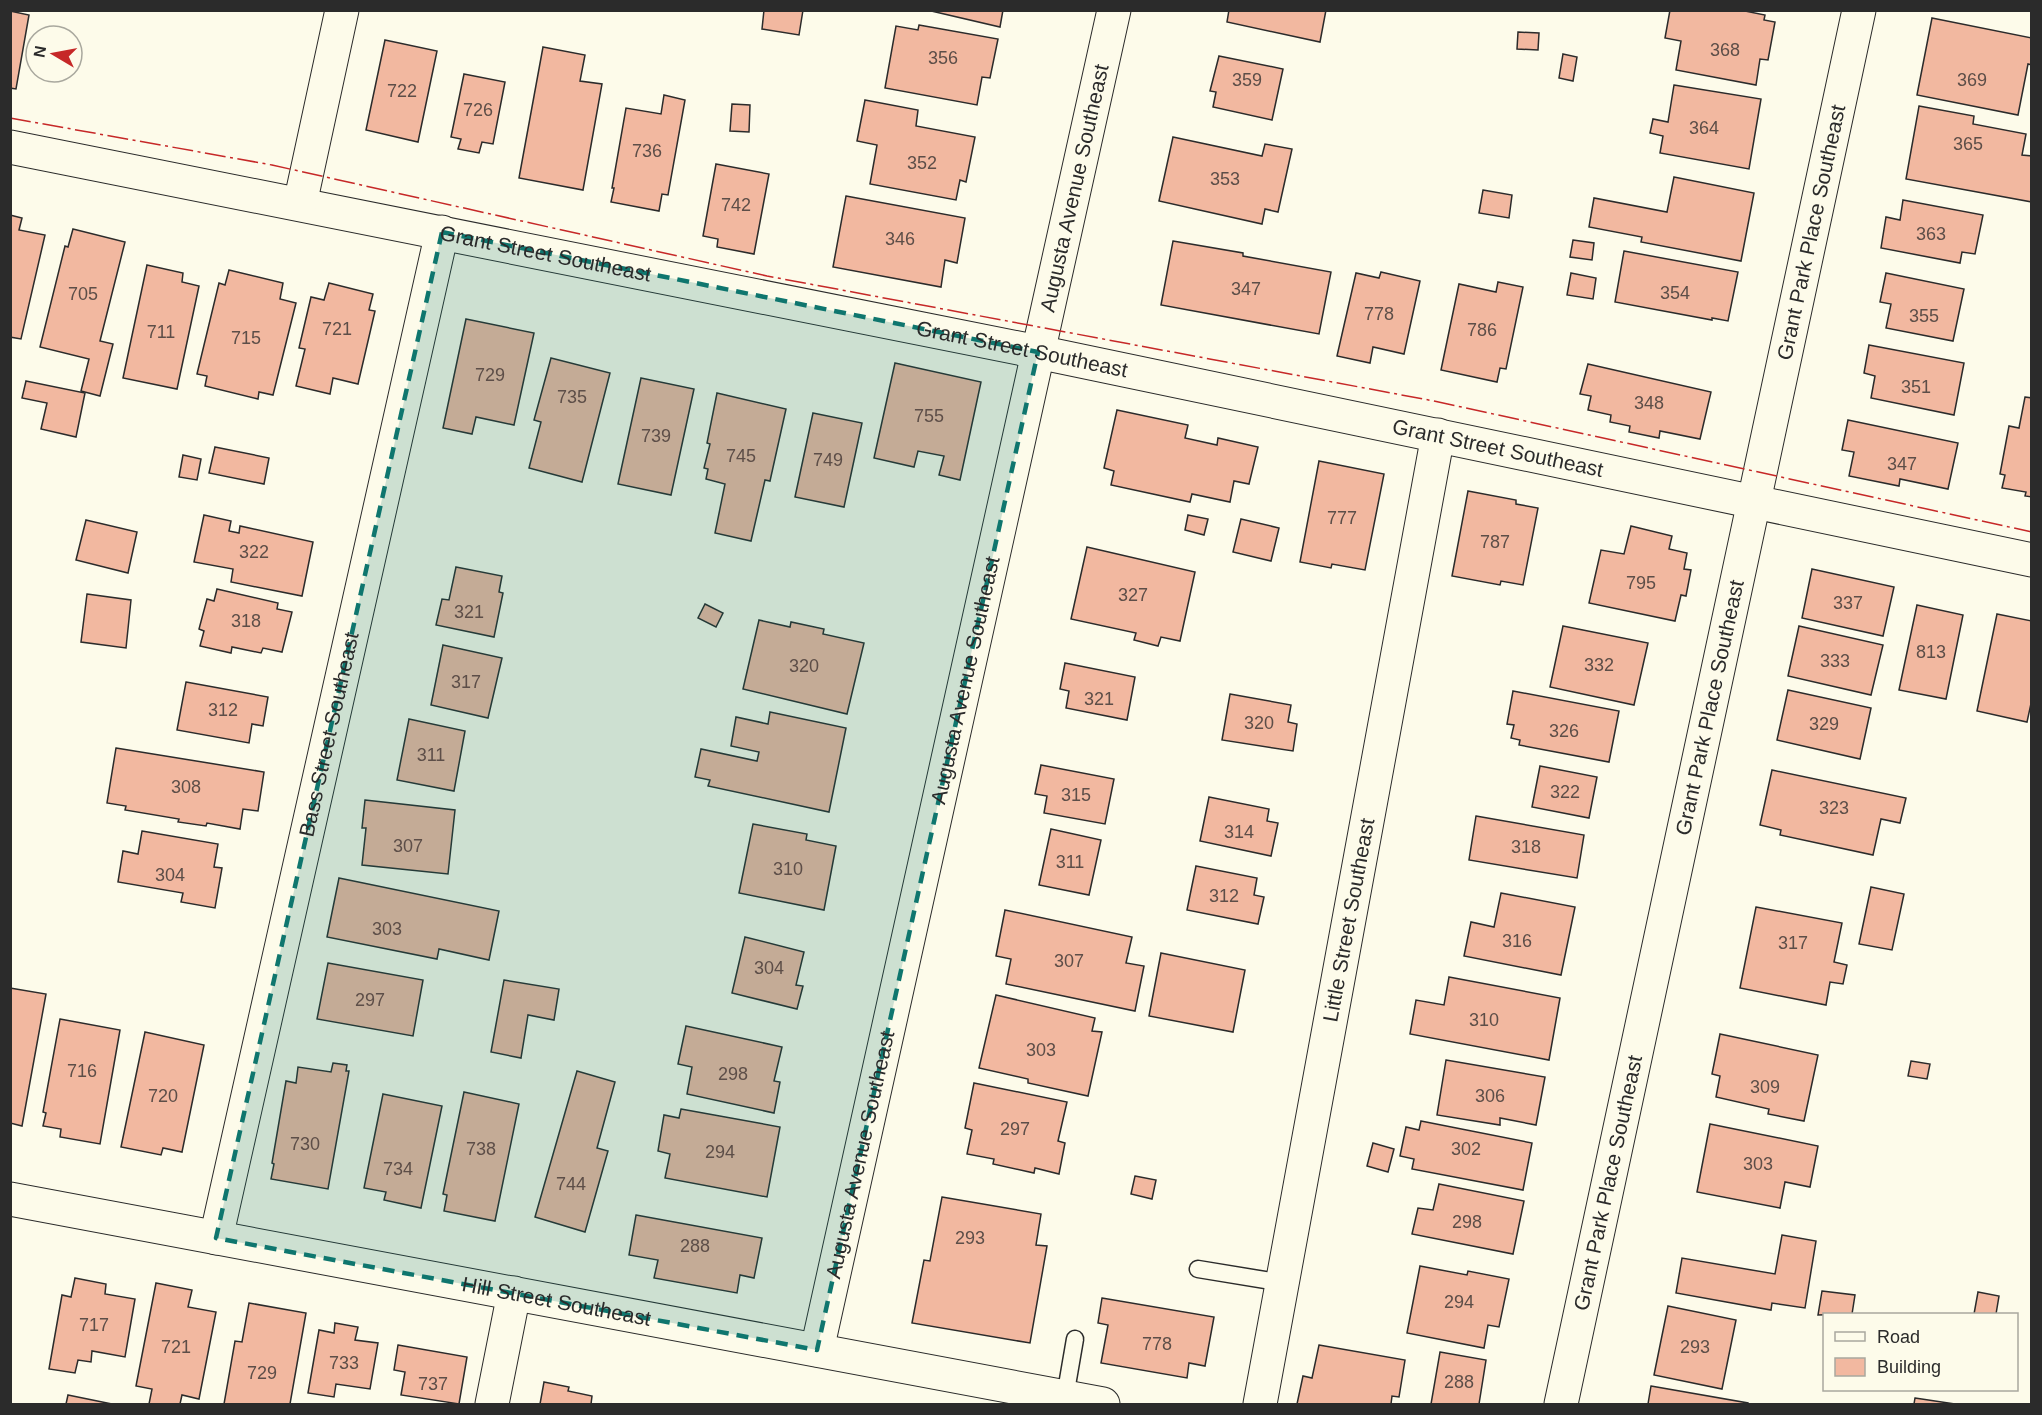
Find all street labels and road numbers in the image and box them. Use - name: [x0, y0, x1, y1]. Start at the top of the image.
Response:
- street label: Augusta Avenue Southeast: [1035, 62, 1113, 314]
- street label: Grant Park Place Southeast: [1772, 102, 1849, 362]
- street label: Grant Street Southeast: [438, 221, 653, 286]
- street label: Grant Street Southeast: [915, 316, 1130, 381]
- street label: Grant Street Southeast: [1390, 414, 1606, 481]
- street label: Augusta Avenue Southeast: [926, 554, 1004, 806]
- street label: Grant Park Place Southeast: [1671, 578, 1748, 837]
- street label: Bass Street Southeast: [294, 630, 363, 839]
- street label: Little Street Southeast: [1318, 816, 1378, 1024]
- street label: Augusta Avenue Southeast: [821, 1028, 898, 1281]
- street label: Grant Park Place Southeast: [1569, 1053, 1646, 1313]
- street label: Hill Street Southeast: [460, 1272, 653, 1330]

